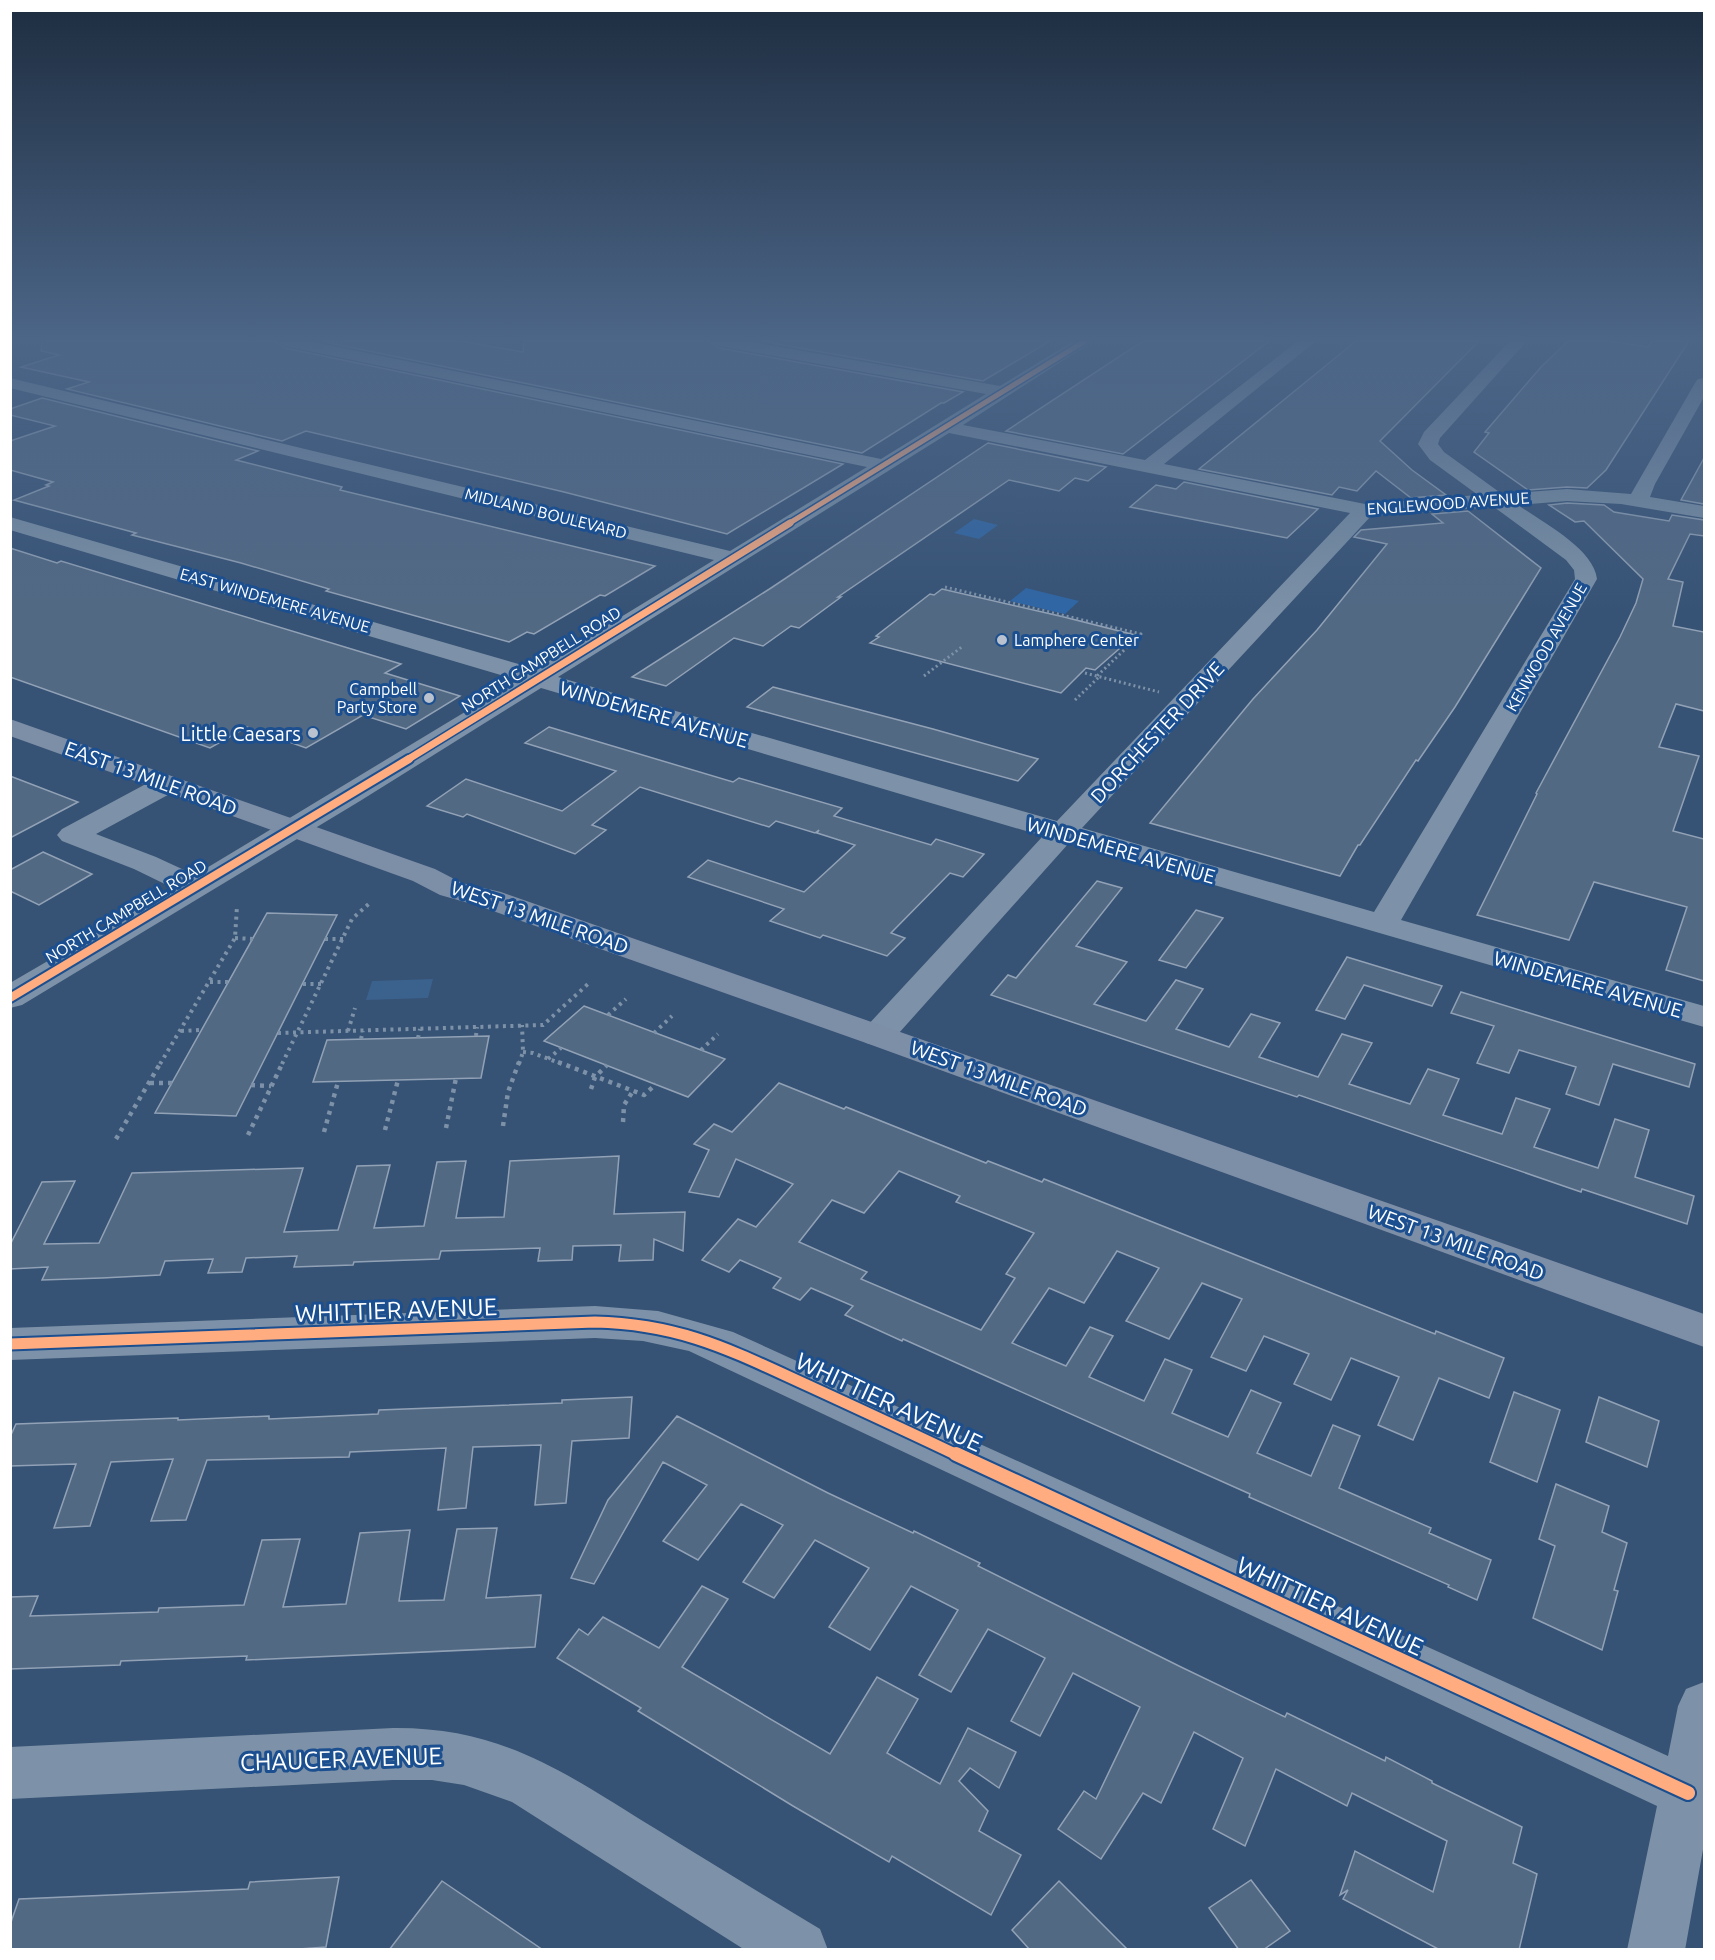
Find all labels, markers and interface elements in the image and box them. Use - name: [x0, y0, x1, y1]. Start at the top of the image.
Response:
- street label: MIDLAND BOULEVARD: [463, 484, 629, 542]
- street label: ENGLEWOOD AVENUE: [1366, 488, 1530, 518]
- street label: EAST WINDEMERE AVENUE: [178, 564, 372, 636]
- street label: KENWOOD AVENUE: [1502, 580, 1590, 714]
- street label: NORTH CAMPBELL ROAD: [458, 602, 624, 716]
- place label: Lamphere Center: [1014, 631, 1139, 649]
- marker: Lamphere Center: [995, 633, 1009, 647]
- street label: DORCHESTER DRIVE: [1086, 657, 1228, 807]
- street label: WINDEMERE AVENUE: [557, 676, 751, 752]
- place label: Campbell Party Store: [337, 680, 417, 716]
- marker: Campbell Party Store: [422, 691, 436, 705]
- place label: Little Caesars: [181, 722, 301, 745]
- marker: Little Caesars: [306, 726, 320, 740]
- street label: EAST 13 MILE ROAD: [62, 736, 240, 820]
- street label: WINDEMERE AVENUE: [1024, 812, 1218, 888]
- street label: NORTH CAMPBELL ROAD: [42, 856, 210, 966]
- street label: WEST 13 MILE ROAD: [448, 876, 632, 958]
- street label: WINDEMERE AVENUE: [1491, 946, 1685, 1022]
- street label: WEST 13 MILE ROAD: [908, 1035, 1090, 1121]
- street label: WEST 13 MILE ROAD: [1365, 1199, 1547, 1285]
- street label: WHITTIER AVENUE: [294, 1293, 498, 1327]
- street label: WHITTIER AVENUE: [792, 1347, 986, 1457]
- street label: WHITTIER AVENUE: [1233, 1551, 1427, 1661]
- street label: CHAUCER AVENUE: [240, 1742, 442, 1776]

